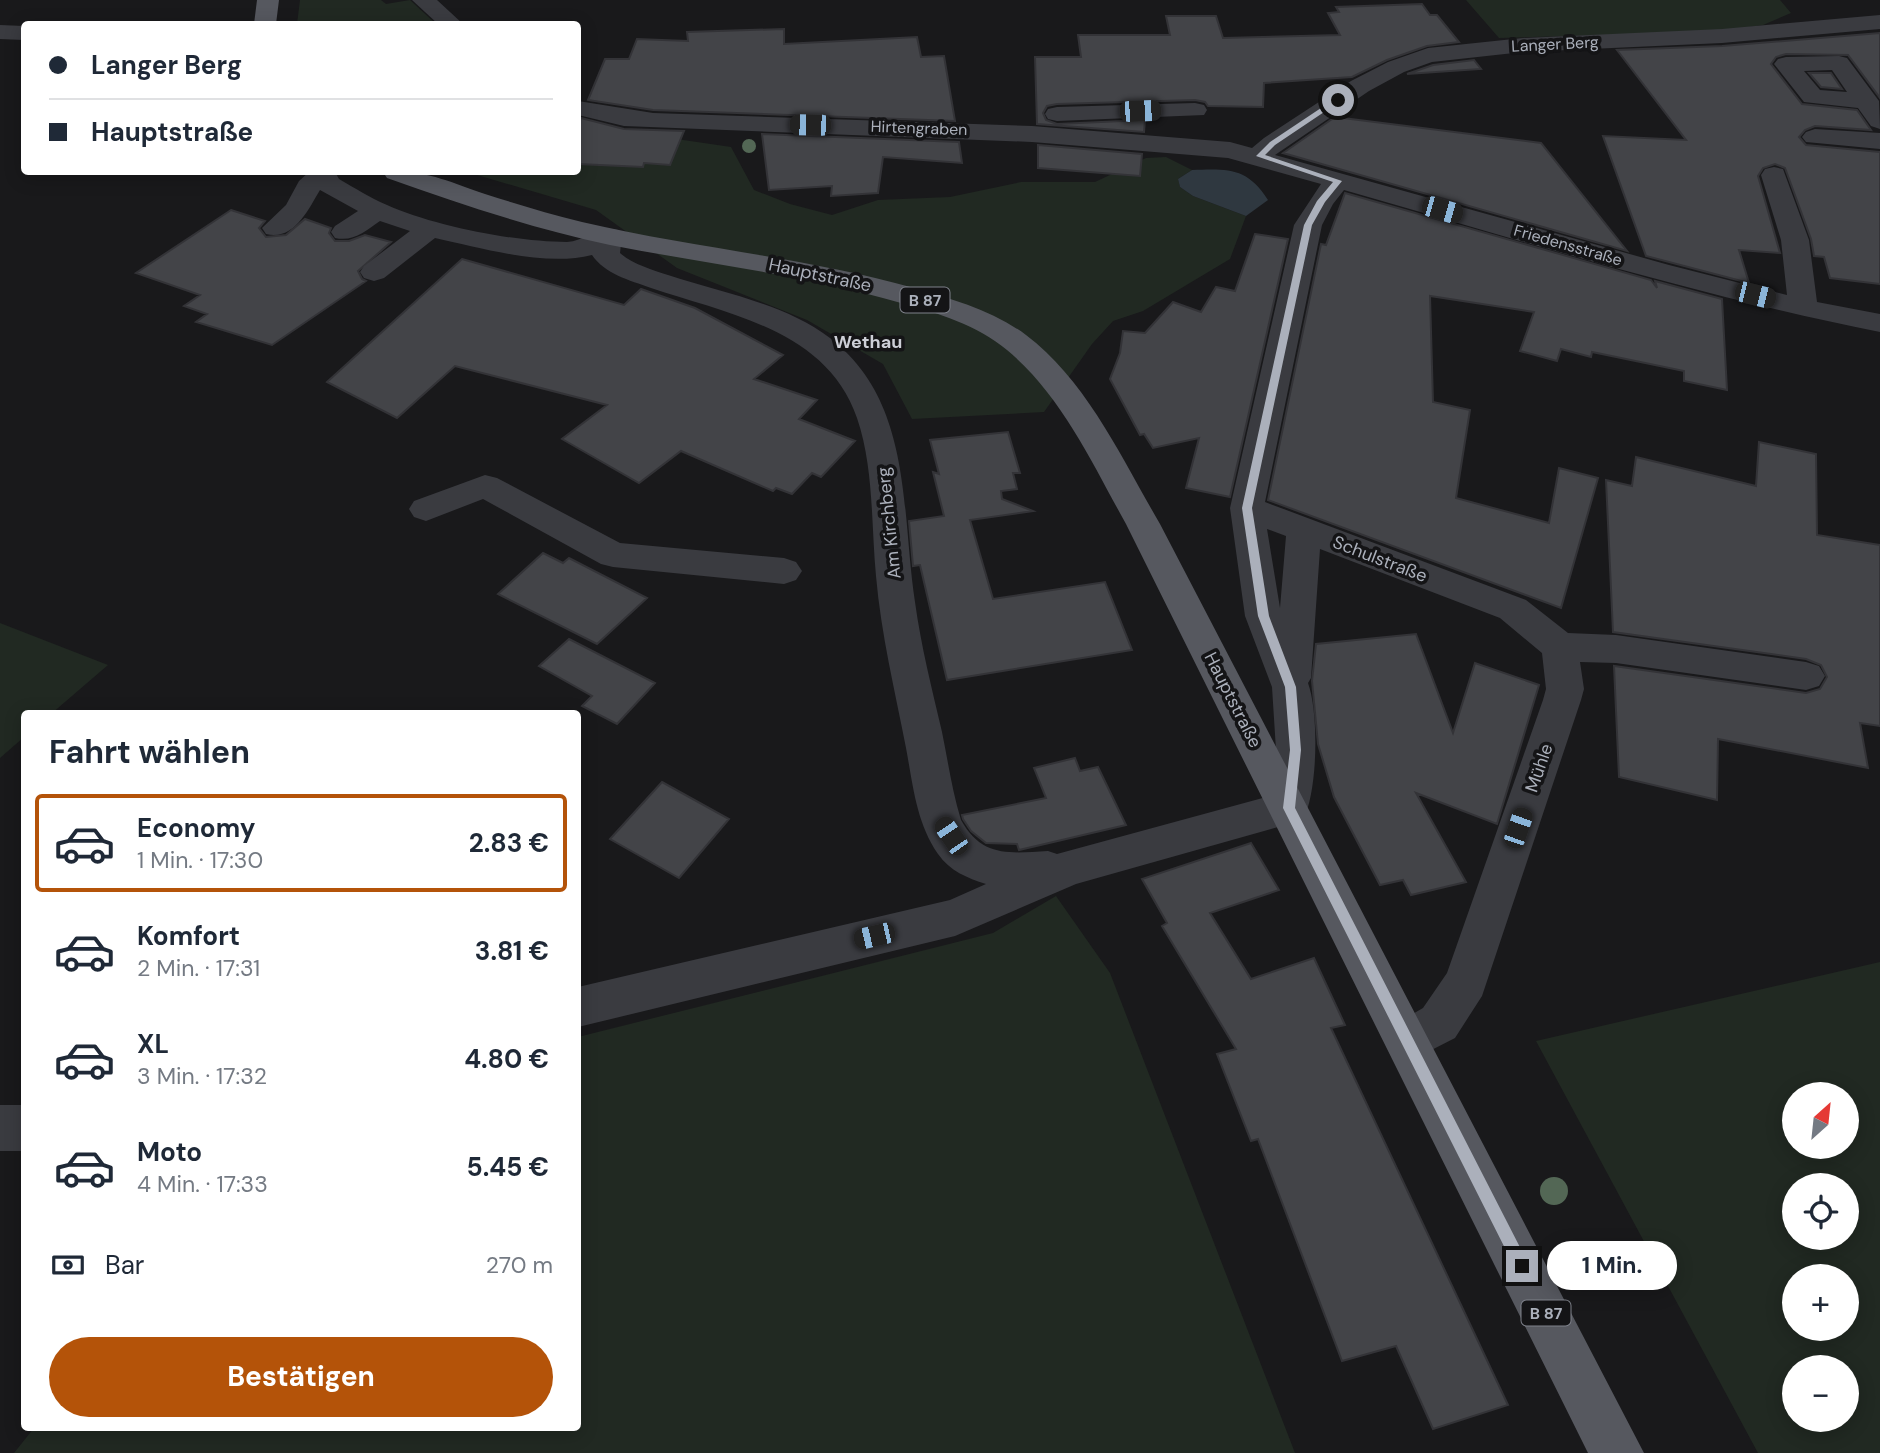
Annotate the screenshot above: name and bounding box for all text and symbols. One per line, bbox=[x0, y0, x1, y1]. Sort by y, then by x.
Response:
street label: Langer Berg bbox=[1511, 31, 1599, 57]
text: Langer Berg bbox=[91, 48, 242, 82]
route start bbox=[1322, 84, 1354, 116]
car bbox=[1119, 100, 1162, 122]
car bbox=[789, 114, 832, 136]
text: Hauptstraße bbox=[91, 115, 253, 149]
street label: Hirtengraben bbox=[870, 116, 968, 140]
car bbox=[1419, 194, 1466, 226]
street label: Friedensstraße bbox=[1511, 220, 1625, 270]
street label: Hauptstraße bbox=[766, 252, 874, 298]
car bbox=[1733, 280, 1778, 310]
road number: B 87 bbox=[900, 288, 950, 312]
district label: Wethau bbox=[834, 330, 902, 354]
street label: Am Kirchberg bbox=[871, 466, 907, 580]
street label: Schulstraße bbox=[1329, 530, 1431, 588]
street label: Hauptstraße bbox=[1199, 648, 1267, 752]
text: Fahrt wählen bbox=[49, 731, 250, 773]
street label: Mühle bbox=[1520, 740, 1558, 796]
car bbox=[1502, 805, 1535, 851]
text: Economy bbox=[137, 811, 255, 845]
icon: car bbox=[53, 812, 116, 875]
car bbox=[931, 813, 972, 859]
text: 2.83 € bbox=[469, 826, 549, 860]
text: 1 Min. · 17:30 bbox=[137, 845, 263, 875]
text: Komfort bbox=[137, 919, 240, 953]
icon: car bbox=[53, 920, 116, 983]
car bbox=[852, 921, 897, 951]
text: 3.81 € bbox=[475, 934, 549, 968]
text: 2 Min. · 17:31 bbox=[137, 953, 260, 983]
text: XL bbox=[137, 1027, 169, 1061]
icon: car bbox=[53, 1028, 116, 1091]
text: 4.80 € bbox=[464, 1042, 549, 1076]
text: 3 Min. · 17:32 bbox=[137, 1061, 267, 1091]
north arrow bbox=[1782, 1082, 1858, 1158]
map controls bbox=[1782, 1082, 1859, 1432]
text: Moto bbox=[137, 1135, 202, 1169]
icon: car bbox=[53, 1136, 116, 1199]
text: 5.45 € bbox=[467, 1150, 549, 1184]
text: 4 Min. · 17:33 bbox=[137, 1169, 268, 1199]
button: locate bbox=[1782, 1173, 1859, 1250]
callout: 1 Min. bbox=[1546, 1242, 1676, 1290]
icon: cash bbox=[49, 1246, 87, 1284]
text: Bar bbox=[105, 1248, 144, 1282]
text: 270 m bbox=[486, 1250, 553, 1280]
route end bbox=[1506, 1250, 1538, 1282]
text: 1 Min. bbox=[1582, 1250, 1642, 1280]
button: + bbox=[1782, 1264, 1859, 1341]
road number: B 87 bbox=[1522, 1301, 1570, 1326]
button: Bestätigen bbox=[49, 1337, 553, 1417]
button: − bbox=[1782, 1355, 1859, 1432]

